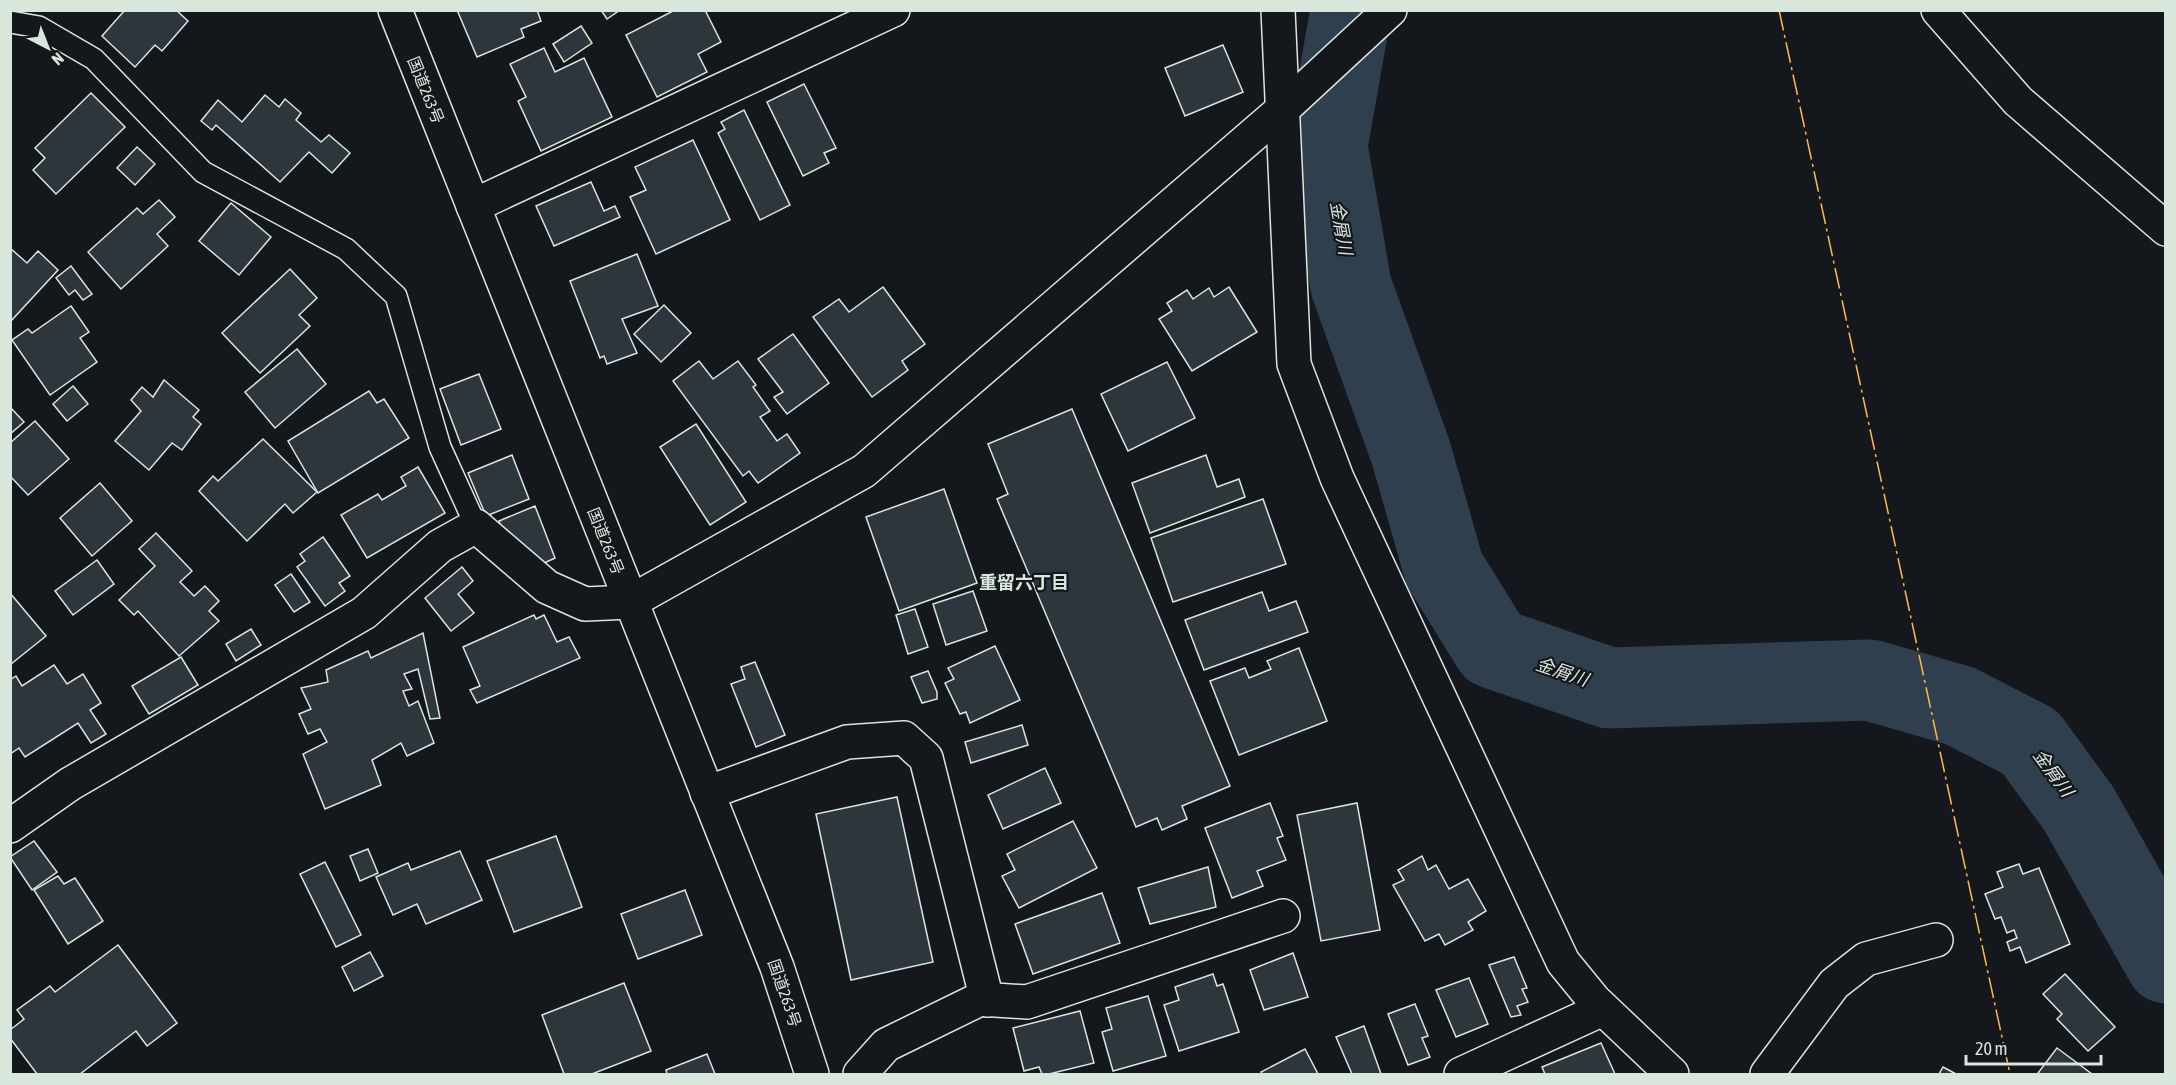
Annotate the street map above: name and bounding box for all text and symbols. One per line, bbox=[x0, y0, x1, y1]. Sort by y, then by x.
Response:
north arrow bbox=[18, 18, 78, 78]
text: N bbox=[49, 49, 68, 69]
street label: 国道263号 bbox=[404, 54, 448, 126]
water label: 金屑川 bbox=[1326, 200, 1357, 258]
street label: 国道263号 bbox=[584, 505, 628, 577]
district label: 重留六丁目 bbox=[979, 572, 1069, 593]
water label: 金屑川 bbox=[1533, 653, 1593, 691]
water label: 金屑川 bbox=[2029, 745, 2079, 802]
street label: 国道263号 bbox=[765, 957, 805, 1029]
scale bar bbox=[1966, 1028, 2101, 1066]
text: 20 m bbox=[1975, 1038, 2007, 1059]

